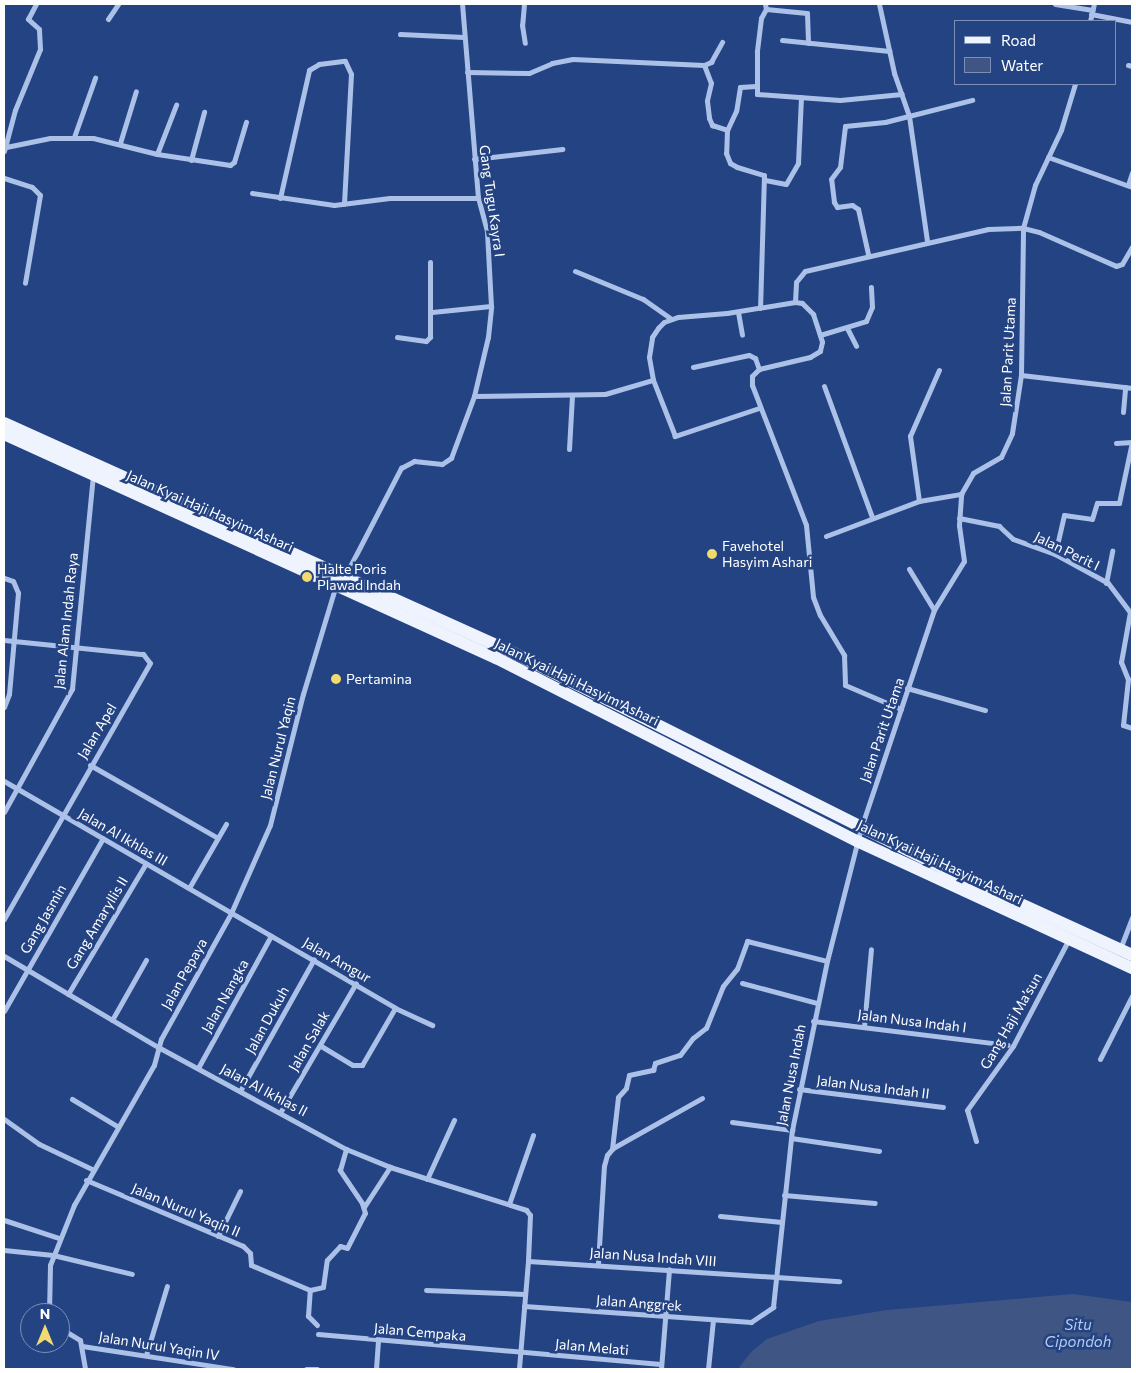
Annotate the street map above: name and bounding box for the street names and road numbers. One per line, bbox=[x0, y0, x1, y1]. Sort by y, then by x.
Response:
street label: Gang Tugu Kayra I bbox=[476, 144, 508, 258]
street label: Jalan Parit Utama bbox=[997, 297, 1019, 407]
street label: Jalan Kyai Haji Hasyim Ashari bbox=[124, 467, 296, 555]
street label: Jalan Perit I bbox=[1032, 528, 1102, 574]
street label: Jalan Alam Indah Raya bbox=[50, 552, 82, 690]
street label: Jalan Kyai Haji Hasyim Ashari bbox=[492, 635, 662, 729]
street label: Jalan Parit Utama bbox=[856, 675, 908, 785]
street label: Jalan Nurul Yaqin bbox=[257, 695, 299, 801]
street label: Jalan Apel bbox=[74, 700, 120, 762]
street label: Jalan Al Ikhlas III bbox=[75, 805, 171, 869]
street label: Jalan Kyai Haji Hasyim Ashari bbox=[855, 816, 1025, 908]
street label: Gang Amaryllis II bbox=[63, 873, 131, 973]
street label: Gang Jasmin bbox=[16, 881, 70, 957]
street label: Jalan Amgur bbox=[300, 934, 374, 986]
street label: Jalan Pepaya bbox=[158, 935, 210, 1013]
street label: Jalan Nangka bbox=[198, 956, 252, 1036]
street label: Gang Haji Ma’sun bbox=[977, 970, 1045, 1072]
street label: Jalan Dukuh bbox=[242, 983, 292, 1057]
street label: Jalan Nusa Indah I bbox=[857, 1006, 967, 1036]
street label: Jalan Salak bbox=[285, 1008, 333, 1074]
street label: Jalan Nusa Indah bbox=[773, 1023, 809, 1127]
street label: Jalan Al Ikhlas II bbox=[218, 1060, 310, 1120]
street label: Jalan Nusa Indah II bbox=[816, 1072, 930, 1102]
street label: Jalan Nurul Yaqin II bbox=[129, 1180, 243, 1240]
street label: Jalan Nusa Indah VIII bbox=[589, 1244, 717, 1270]
street label: Jalan Anggrek bbox=[595, 1292, 683, 1314]
street label: Jalan Cempaka bbox=[373, 1320, 467, 1344]
street label: Jalan Nurul Yaqin IV bbox=[97, 1328, 221, 1364]
street label: Jalan Melati bbox=[554, 1335, 630, 1359]

